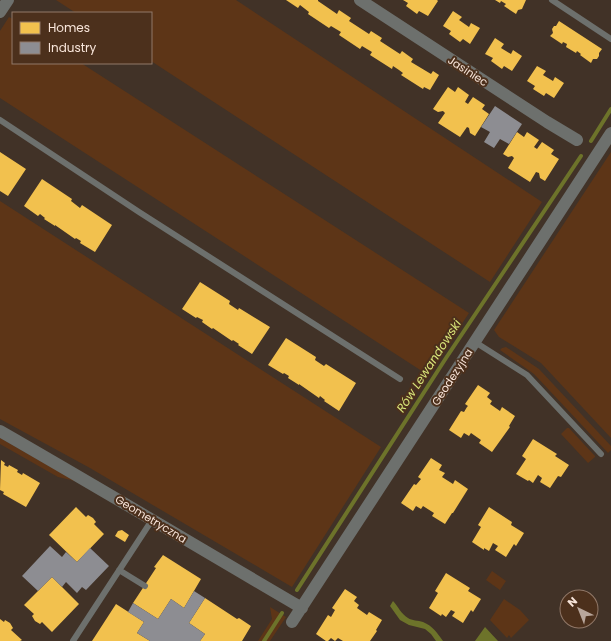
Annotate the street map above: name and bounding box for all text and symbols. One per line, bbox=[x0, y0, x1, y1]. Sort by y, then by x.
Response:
legend bbox=[12, 12, 152, 64]
text: Homes bbox=[48, 19, 90, 36]
text: Industry bbox=[48, 39, 97, 56]
street label: Jasiniec bbox=[445, 52, 491, 90]
water label: Rów Lewandowski bbox=[392, 315, 466, 416]
street label: Geodezyjna bbox=[428, 345, 476, 409]
street label: Geometryczna bbox=[112, 491, 190, 547]
north arrow bbox=[559, 589, 599, 629]
text: N bbox=[564, 593, 581, 610]

